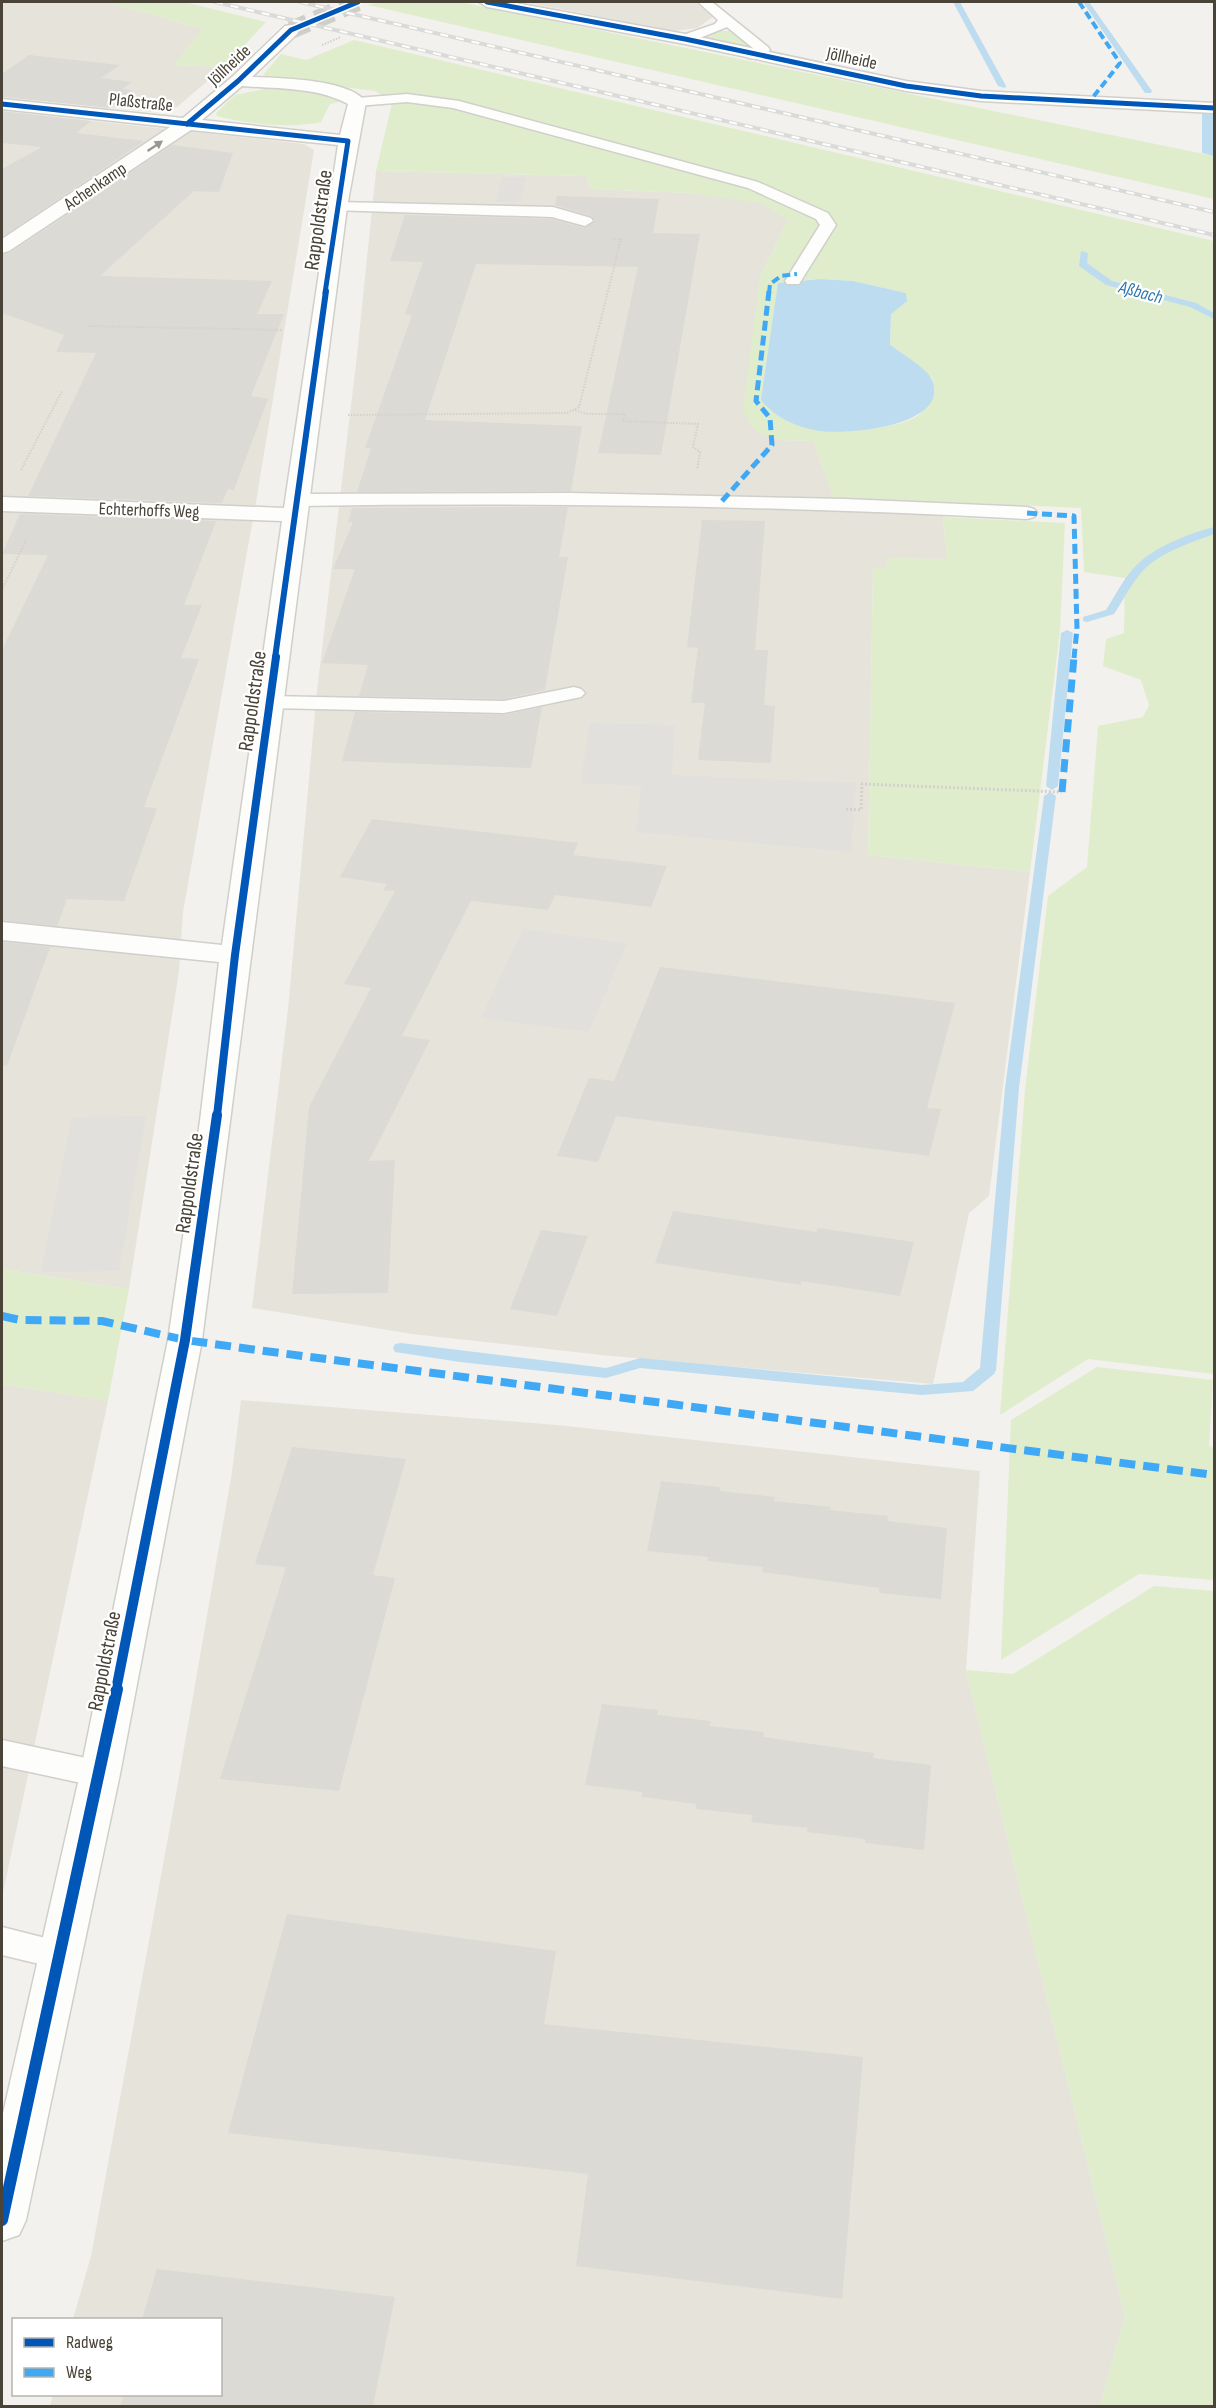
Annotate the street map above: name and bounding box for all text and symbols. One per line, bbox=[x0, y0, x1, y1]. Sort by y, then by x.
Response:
street label: Jöllheide bbox=[203, 40, 255, 91]
street label: Jöllheide bbox=[824, 43, 879, 74]
street label: Plaßstraße bbox=[108, 89, 174, 116]
one-way arrow bbox=[147, 140, 164, 151]
street label: Achenkamp bbox=[59, 158, 130, 215]
street label: Rappoldstraße bbox=[299, 168, 338, 272]
water label: Aßbach bbox=[1116, 276, 1165, 308]
street label: Echterhoffs Weg bbox=[98, 498, 200, 523]
street label: Rappoldstraße bbox=[233, 649, 272, 753]
street label: Rappoldstraße bbox=[170, 1131, 209, 1235]
street label: Rappoldstraße bbox=[83, 1609, 126, 1713]
legend bbox=[12, 2318, 222, 2396]
text: Radweg bbox=[66, 2332, 113, 2353]
text: Weg bbox=[66, 2362, 92, 2383]

